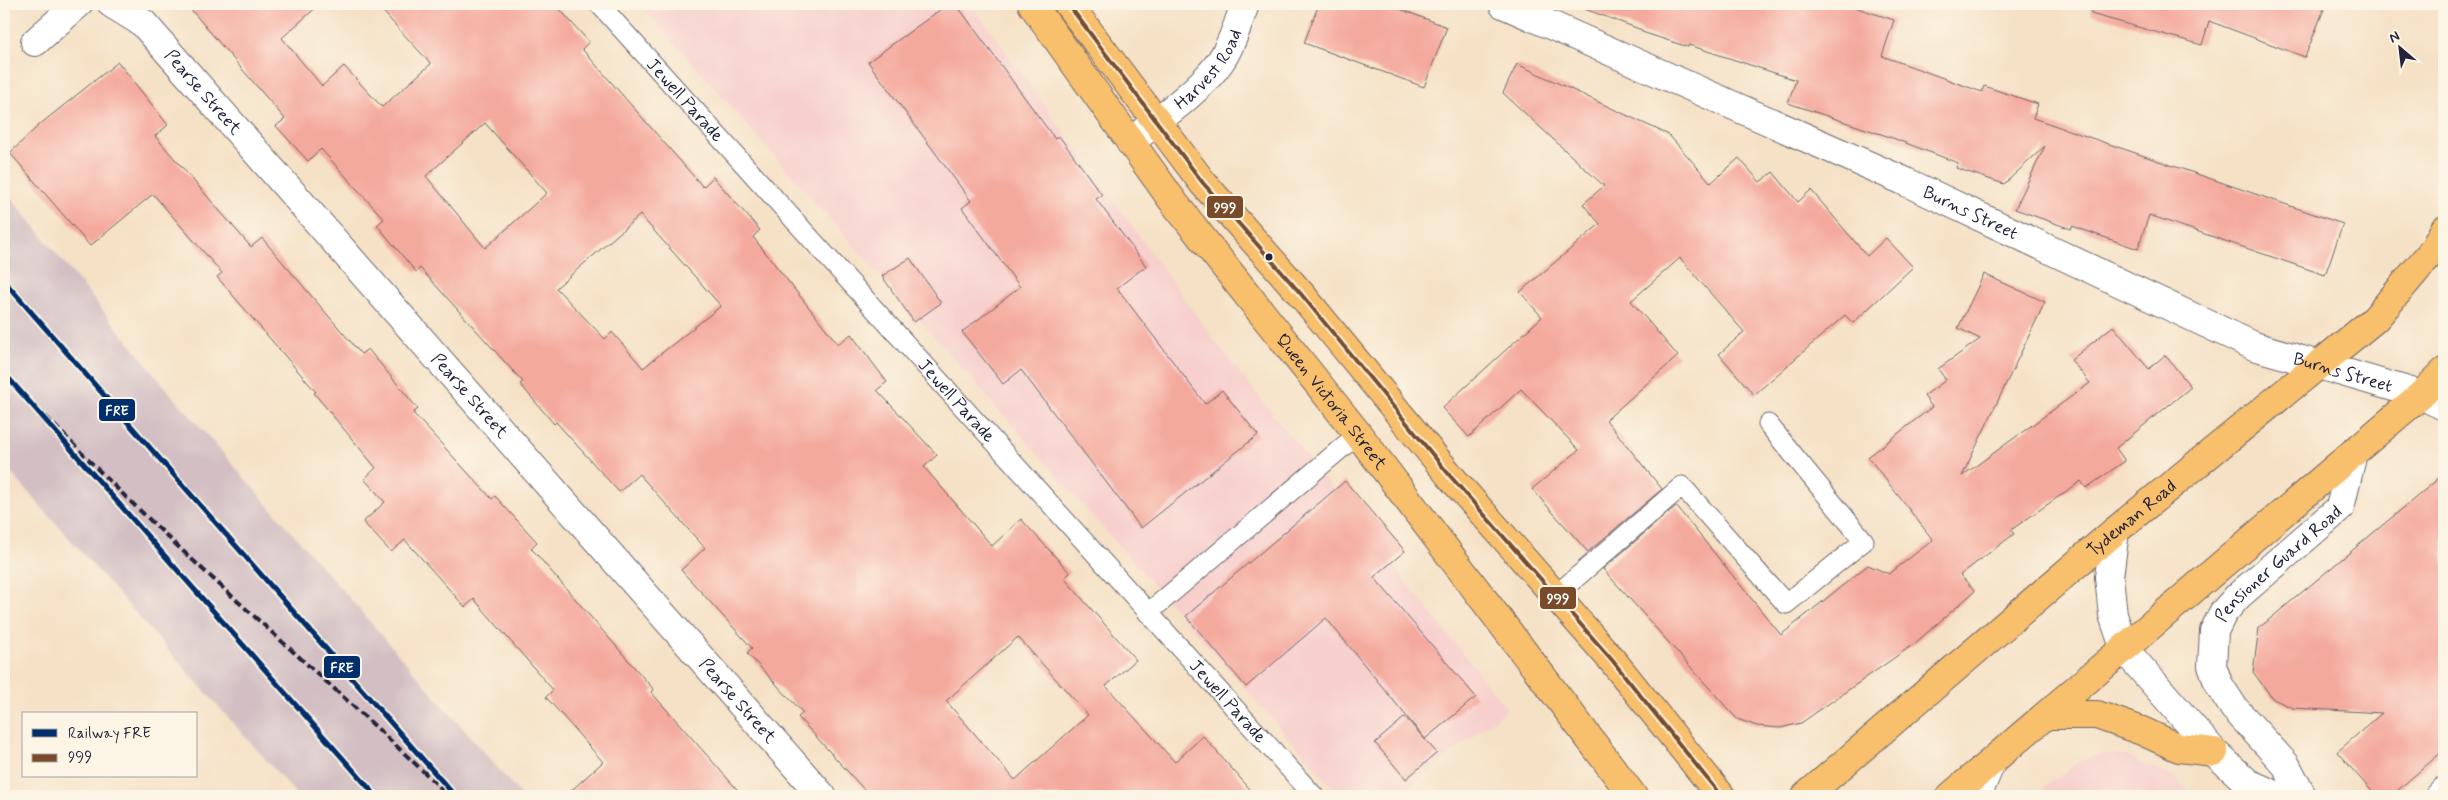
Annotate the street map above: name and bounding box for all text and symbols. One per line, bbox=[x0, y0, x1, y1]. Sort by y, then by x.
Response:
north arrow bbox=[2376, 22, 2426, 72]
street label: Harvest Road bbox=[1170, 26, 1248, 115]
text: N bbox=[2386, 27, 2403, 48]
street label: Pearse Street bbox=[159, 45, 247, 141]
street label: Jewell Parade bbox=[641, 53, 729, 147]
street label: Burns Street bbox=[1919, 181, 2022, 246]
line badge: 999 bbox=[1206, 195, 1244, 219]
text: 999 bbox=[1214, 199, 1236, 217]
unlabelled marker bbox=[1264, 252, 1274, 262]
street label: Queen Victoria Street bbox=[1270, 329, 1392, 476]
street label: Burns Street bbox=[2290, 347, 2395, 399]
street label: Pearse Street bbox=[425, 348, 514, 444]
street label: Jewell Parade bbox=[912, 354, 1000, 448]
line badge: FRE bbox=[98, 398, 136, 422]
text: FRE bbox=[105, 402, 129, 420]
street label: Tydeman Road bbox=[2082, 475, 2182, 563]
street label: Pensioner Guard Road bbox=[2209, 500, 2348, 626]
line badge: 999 bbox=[1539, 586, 1577, 610]
text: 999 bbox=[1547, 590, 1569, 608]
street label: Pearse Street bbox=[693, 653, 782, 749]
line badge: FRE bbox=[323, 655, 361, 679]
street label: Jewell Parade bbox=[1183, 655, 1272, 749]
text: FRE bbox=[330, 659, 354, 677]
legend bbox=[22, 712, 198, 778]
text: Railway FRE bbox=[68, 724, 151, 744]
text: 999 bbox=[68, 748, 92, 768]

